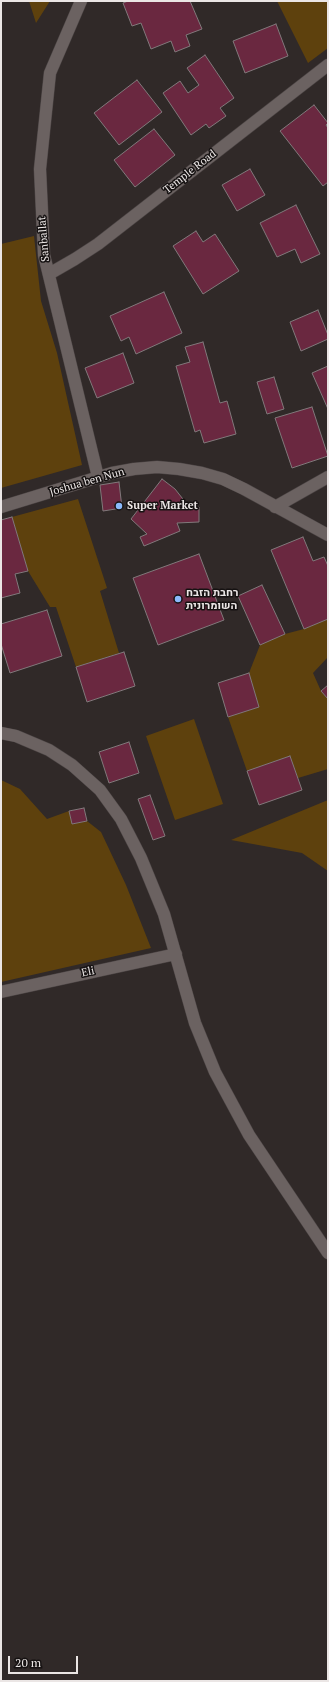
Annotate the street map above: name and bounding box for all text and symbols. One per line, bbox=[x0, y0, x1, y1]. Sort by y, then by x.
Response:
street label: Temple Road bbox=[161, 147, 219, 197]
street label: Sanballat bbox=[35, 216, 53, 262]
street label: Joshua ben Nun bbox=[48, 465, 126, 499]
place label: Super Market bbox=[127, 499, 198, 513]
marker: Super Market bbox=[114, 501, 124, 511]
place label: רחבת הזבח השומרונית bbox=[186, 586, 238, 612]
marker: רחבת הזבח השומרונית bbox=[173, 594, 183, 604]
street label: Eli bbox=[80, 964, 96, 980]
scale bar bbox=[10, 1648, 80, 1674]
text: 20 m bbox=[15, 1655, 41, 1670]

